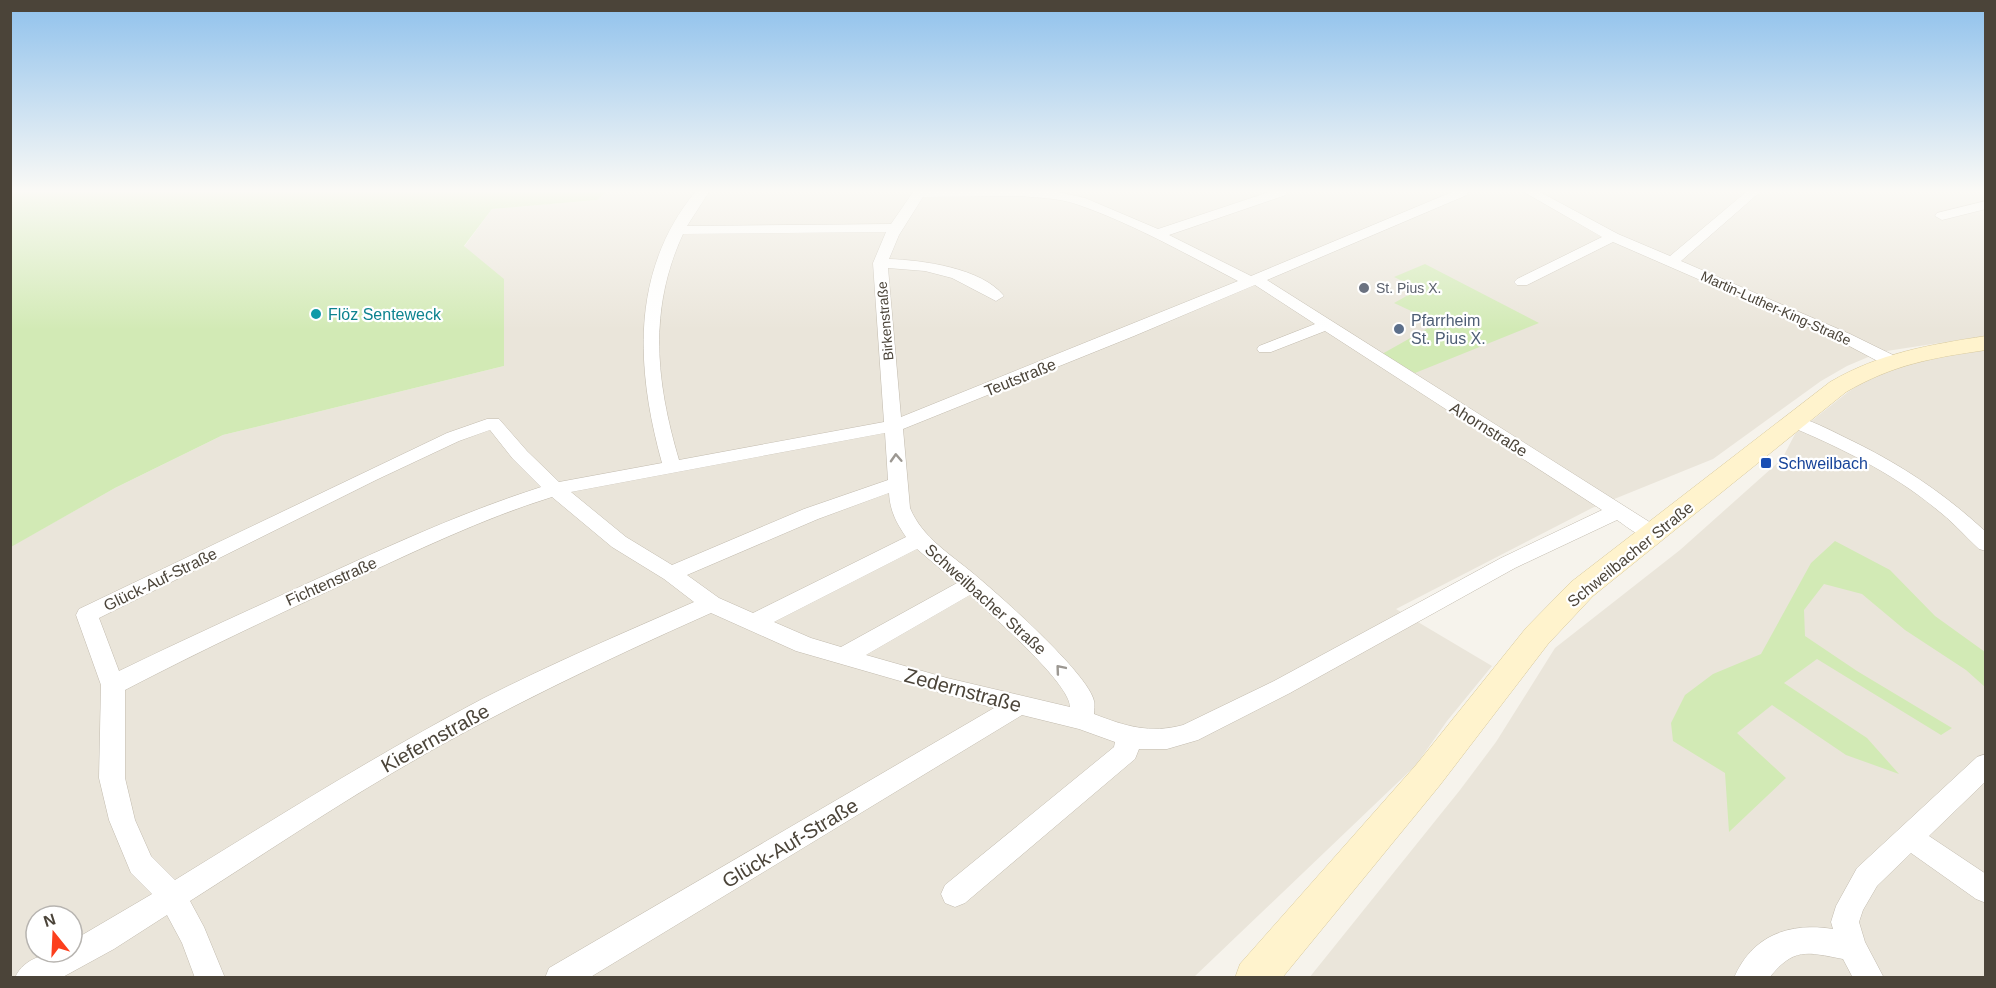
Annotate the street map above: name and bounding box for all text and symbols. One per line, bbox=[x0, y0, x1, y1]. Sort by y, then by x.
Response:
street label: Martin-Luther-King-Straße bbox=[1698, 268, 1854, 348]
place label: St. Pius X. bbox=[1376, 280, 1441, 296]
street label: Birkenstraße bbox=[874, 281, 896, 361]
marker: St. Pius X. bbox=[1357, 281, 1371, 295]
place label: Flöz Senteweck bbox=[328, 306, 442, 323]
marker: Flöz Senteweck bbox=[309, 307, 323, 321]
place label: Pfarrheim St. Pius X. bbox=[1411, 312, 1486, 347]
marker: Pfarrheim St. Pius X. bbox=[1392, 322, 1406, 336]
street label: Teutstraße bbox=[982, 355, 1059, 400]
street label: Ahornstraße bbox=[1447, 399, 1531, 460]
one-way arrow bbox=[889, 453, 902, 462]
place label: Schweilbach bbox=[1778, 455, 1868, 472]
marker: Schweilbach bbox=[1759, 456, 1773, 470]
street label: Schweilbacher Straße bbox=[1564, 498, 1697, 610]
street label: Schweilbacher Straße bbox=[922, 541, 1050, 658]
street label: Glück-Auf-Straße bbox=[101, 545, 220, 614]
street label: Fichtenstraße bbox=[283, 554, 379, 609]
street label: Zedernstraße bbox=[902, 664, 1024, 716]
one-way arrow bbox=[1056, 665, 1067, 676]
street label: Kiefernstraße bbox=[377, 699, 493, 777]
street label: Glück-Auf-Straße bbox=[718, 794, 862, 892]
north arrow bbox=[24, 904, 84, 964]
text: N bbox=[41, 910, 58, 930]

